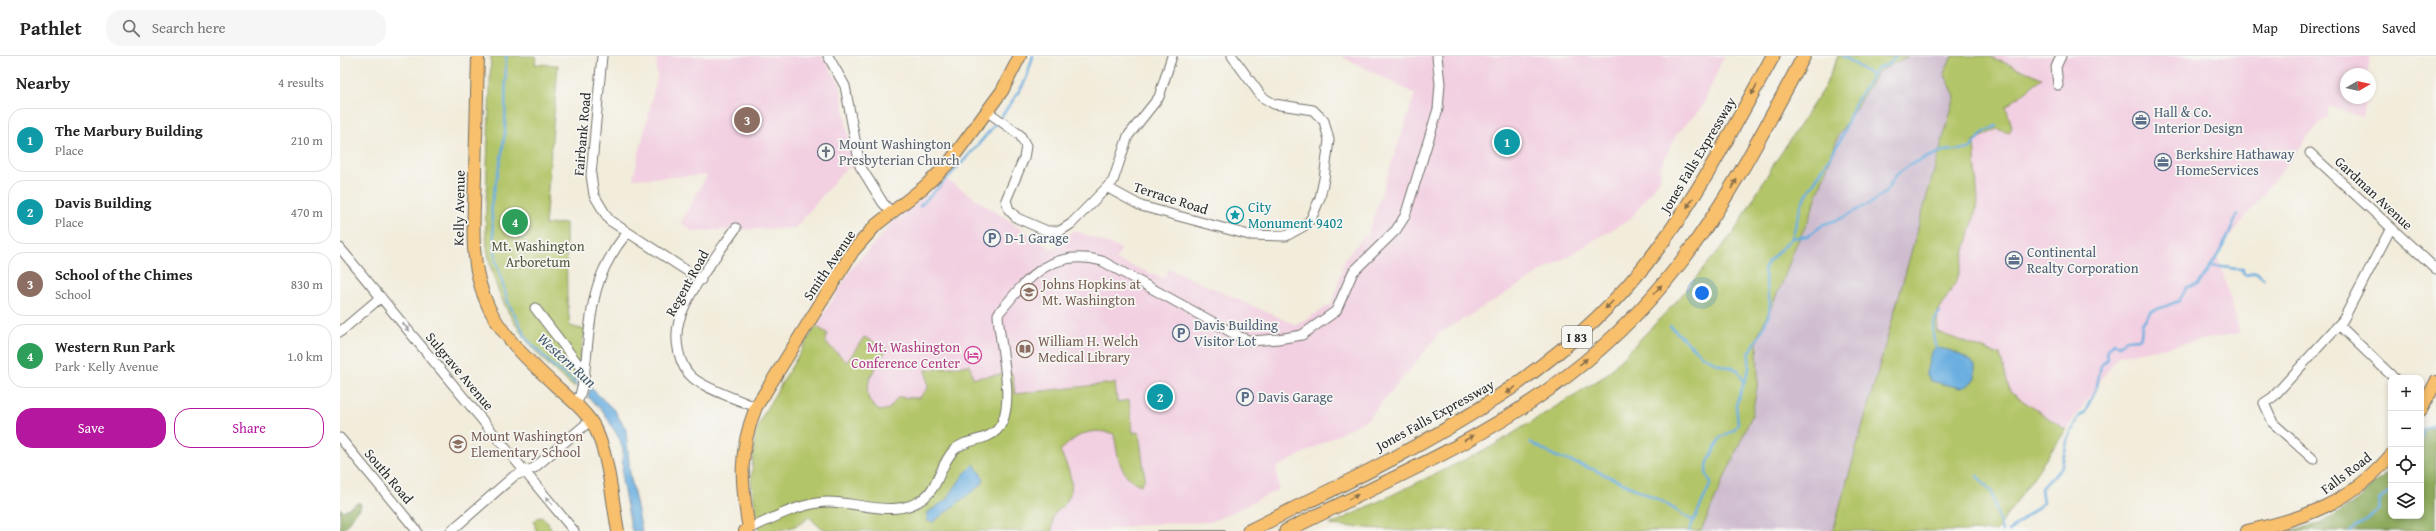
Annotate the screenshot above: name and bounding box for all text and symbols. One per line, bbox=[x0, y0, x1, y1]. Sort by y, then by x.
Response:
search box bbox=[106, 10, 386, 46]
text: Pathlet bbox=[20, 14, 82, 42]
icon: search bbox=[120, 17, 142, 39]
text: Search here bbox=[152, 17, 226, 38]
text: Map bbox=[2252, 18, 2278, 38]
text: Directions bbox=[2300, 18, 2360, 38]
text: Saved bbox=[2382, 18, 2416, 38]
north arrow bbox=[2340, 68, 2376, 104]
text: Nearby bbox=[16, 70, 70, 95]
text: 4 results bbox=[278, 73, 324, 92]
one-way arrow bbox=[1751, 84, 1757, 96]
street label: Fairbank Road bbox=[568, 91, 596, 177]
street label: Jones Falls Expressway bbox=[1654, 93, 1741, 219]
place label: Hall & Co. Interior Design bbox=[2154, 102, 2243, 138]
pin: 3 bbox=[734, 105, 760, 135]
office icon: Hall & Co. Interior Design bbox=[2131, 110, 2151, 130]
text: The Marbury Building bbox=[55, 120, 203, 141]
pin: 1 bbox=[1494, 127, 1520, 157]
text: 1 bbox=[27, 131, 33, 150]
text: 210 m bbox=[291, 131, 323, 150]
place label: Mount Washington Presbyterian Church bbox=[839, 134, 960, 170]
text: Place bbox=[55, 141, 84, 160]
church icon: Mount Washington Presbyterian Church bbox=[816, 142, 836, 162]
place label: Berkshire Hathaway HomeServices bbox=[2176, 144, 2294, 180]
office icon: Berkshire Hathaway HomeServices bbox=[2153, 152, 2173, 172]
street label: Gardman Avenue bbox=[2331, 152, 2418, 235]
street label: Kelly Avenue bbox=[448, 170, 470, 246]
street label: Terrace Road bbox=[1131, 177, 1211, 220]
one-way arrow bbox=[1731, 178, 1738, 190]
text: Davis Building bbox=[55, 192, 152, 213]
place label: City Monument 9402 bbox=[1248, 197, 1343, 233]
one-way arrow bbox=[1686, 197, 1693, 209]
text: 2 bbox=[27, 203, 33, 222]
text: 470 m bbox=[291, 203, 323, 222]
place icon: City Monument 9402 bbox=[1225, 205, 1245, 225]
pin: 4 bbox=[502, 207, 528, 237]
text: Place bbox=[55, 213, 84, 232]
street label: Smith Avenue bbox=[798, 225, 860, 304]
parking icon: D-1 Garage bbox=[982, 228, 1002, 248]
place label: D-1 Garage bbox=[1005, 228, 1069, 248]
park label: Mt. Washington Arboretum bbox=[492, 236, 585, 272]
place label: Continental Realty Corporation bbox=[2027, 242, 2139, 278]
street label: Regent Road bbox=[660, 246, 714, 320]
office icon: Continental Realty Corporation bbox=[2004, 250, 2024, 270]
text: School of the Chimes bbox=[55, 264, 193, 285]
place label: Johns Hopkins at Mt. Washington bbox=[1040, 274, 1141, 310]
text: 3 bbox=[27, 275, 33, 294]
text: 830 m bbox=[291, 275, 323, 294]
school or university icon: Johns Hopkins at Mt. Washington bbox=[1019, 282, 1039, 302]
your location bbox=[1692, 283, 1712, 303]
one-way arrow bbox=[1654, 284, 1663, 294]
text: School bbox=[55, 285, 91, 304]
one-way arrow bbox=[1604, 300, 1614, 310]
place label: Davis Building Visitor Lot bbox=[1194, 315, 1278, 351]
one-way arrow bbox=[401, 322, 410, 333]
parking icon: Davis Building Visitor Lot bbox=[1171, 323, 1191, 343]
road number: I 83 bbox=[1562, 326, 1592, 348]
street label: Sulgrave Avenue bbox=[421, 328, 499, 415]
water label: Western Run bbox=[533, 328, 601, 392]
place label: William H. Welch Medical Library bbox=[1038, 331, 1138, 367]
text: Western Run Park bbox=[55, 336, 175, 357]
place label: Mt. Washington Conference Center bbox=[851, 337, 960, 373]
library icon: William H. Welch Medical Library bbox=[1015, 339, 1035, 359]
hotel icon: Mt. Washington Conference Center bbox=[963, 345, 983, 365]
text: 4 bbox=[27, 347, 33, 366]
text: 1.0 km bbox=[287, 347, 323, 366]
text: Park · Kelly Avenue bbox=[55, 357, 158, 376]
one-way arrow bbox=[1578, 358, 1588, 367]
street label: Jones Falls Expressway bbox=[1371, 374, 1498, 457]
map controls bbox=[2388, 375, 2424, 519]
button: + bbox=[2388, 375, 2424, 411]
pin: 2 bbox=[1147, 382, 1173, 412]
one-way arrow bbox=[1506, 386, 1516, 394]
parking icon: Davis Garage bbox=[1235, 387, 1255, 407]
place label: Davis Garage bbox=[1258, 387, 1334, 407]
button: Save bbox=[16, 408, 166, 448]
button: Share bbox=[174, 408, 324, 448]
button: − bbox=[2388, 411, 2424, 447]
place label: Mount Washington Elementary School bbox=[471, 426, 583, 462]
school or university icon: Mount Washington Elementary School bbox=[448, 434, 468, 454]
one-way arrow bbox=[1463, 435, 1475, 441]
street label: South Road bbox=[360, 444, 418, 508]
street label: Falls Road bbox=[2317, 447, 2376, 499]
button: locate bbox=[2388, 447, 2424, 483]
button: layers bbox=[2388, 483, 2424, 519]
one-way arrow bbox=[1347, 494, 1359, 500]
one-way arrow bbox=[545, 496, 554, 507]

